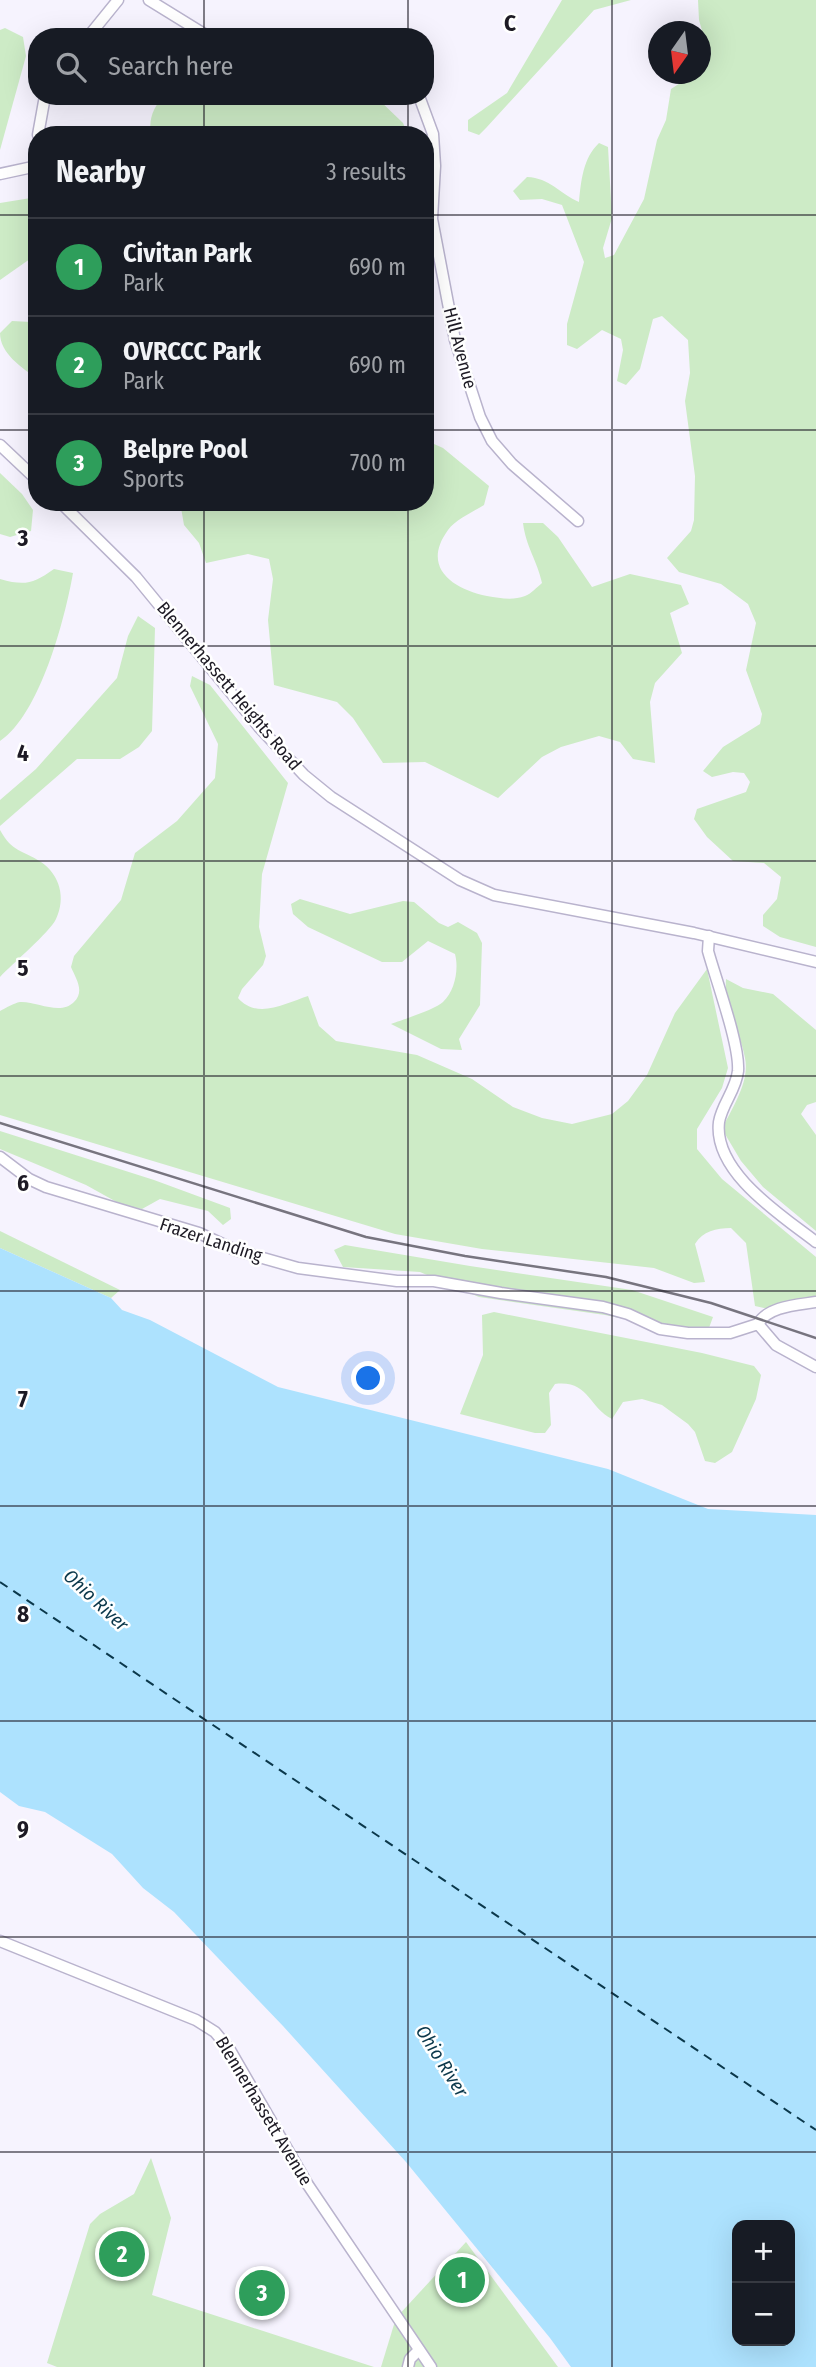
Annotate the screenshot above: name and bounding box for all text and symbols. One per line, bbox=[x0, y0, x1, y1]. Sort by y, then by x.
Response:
text: C bbox=[504, 9, 516, 37]
north arrow bbox=[648, 21, 711, 84]
search box bbox=[28, 28, 434, 105]
icon: search bbox=[52, 48, 90, 86]
text: Search here bbox=[108, 51, 233, 82]
text: Nearby bbox=[56, 154, 145, 190]
text: 3 results bbox=[326, 158, 406, 186]
text: Civitan Park bbox=[123, 238, 252, 269]
text: 1 bbox=[74, 253, 84, 281]
text: 690 m bbox=[349, 253, 406, 281]
text: Park bbox=[123, 269, 164, 297]
street label: Hill Avenue bbox=[439, 305, 481, 391]
text: OVRCCC Park bbox=[123, 336, 261, 367]
text: 2 bbox=[74, 351, 84, 379]
text: 690 m bbox=[349, 351, 406, 379]
text: Park bbox=[123, 367, 164, 395]
text: Belpre Pool bbox=[123, 434, 248, 465]
text: 3 bbox=[74, 449, 84, 477]
text: 700 m bbox=[350, 449, 406, 477]
text: Sports bbox=[123, 465, 184, 493]
text: 3 bbox=[17, 524, 29, 552]
street label: Blennerhassett Heights Road bbox=[152, 597, 306, 775]
text: 4 bbox=[17, 739, 29, 767]
text: 5 bbox=[17, 954, 29, 982]
text: 6 bbox=[17, 1169, 29, 1197]
street label: Frazer Landing bbox=[157, 1213, 266, 1267]
your location bbox=[351, 1361, 385, 1395]
text: 7 bbox=[18, 1385, 28, 1413]
water label: Ohio River bbox=[59, 1564, 134, 1637]
text: 8 bbox=[17, 1600, 29, 1628]
text: 9 bbox=[17, 1815, 29, 1843]
water label: Ohio River bbox=[411, 2021, 474, 2102]
street label: Blennerhassett Avenue bbox=[211, 2033, 317, 2190]
map controls bbox=[732, 2220, 795, 2346]
button: + bbox=[732, 2220, 795, 2283]
pin: 2 bbox=[99, 2228, 145, 2280]
pin: 1 bbox=[439, 2254, 485, 2306]
pin: 3 bbox=[239, 2267, 285, 2319]
button: − bbox=[732, 2283, 795, 2346]

